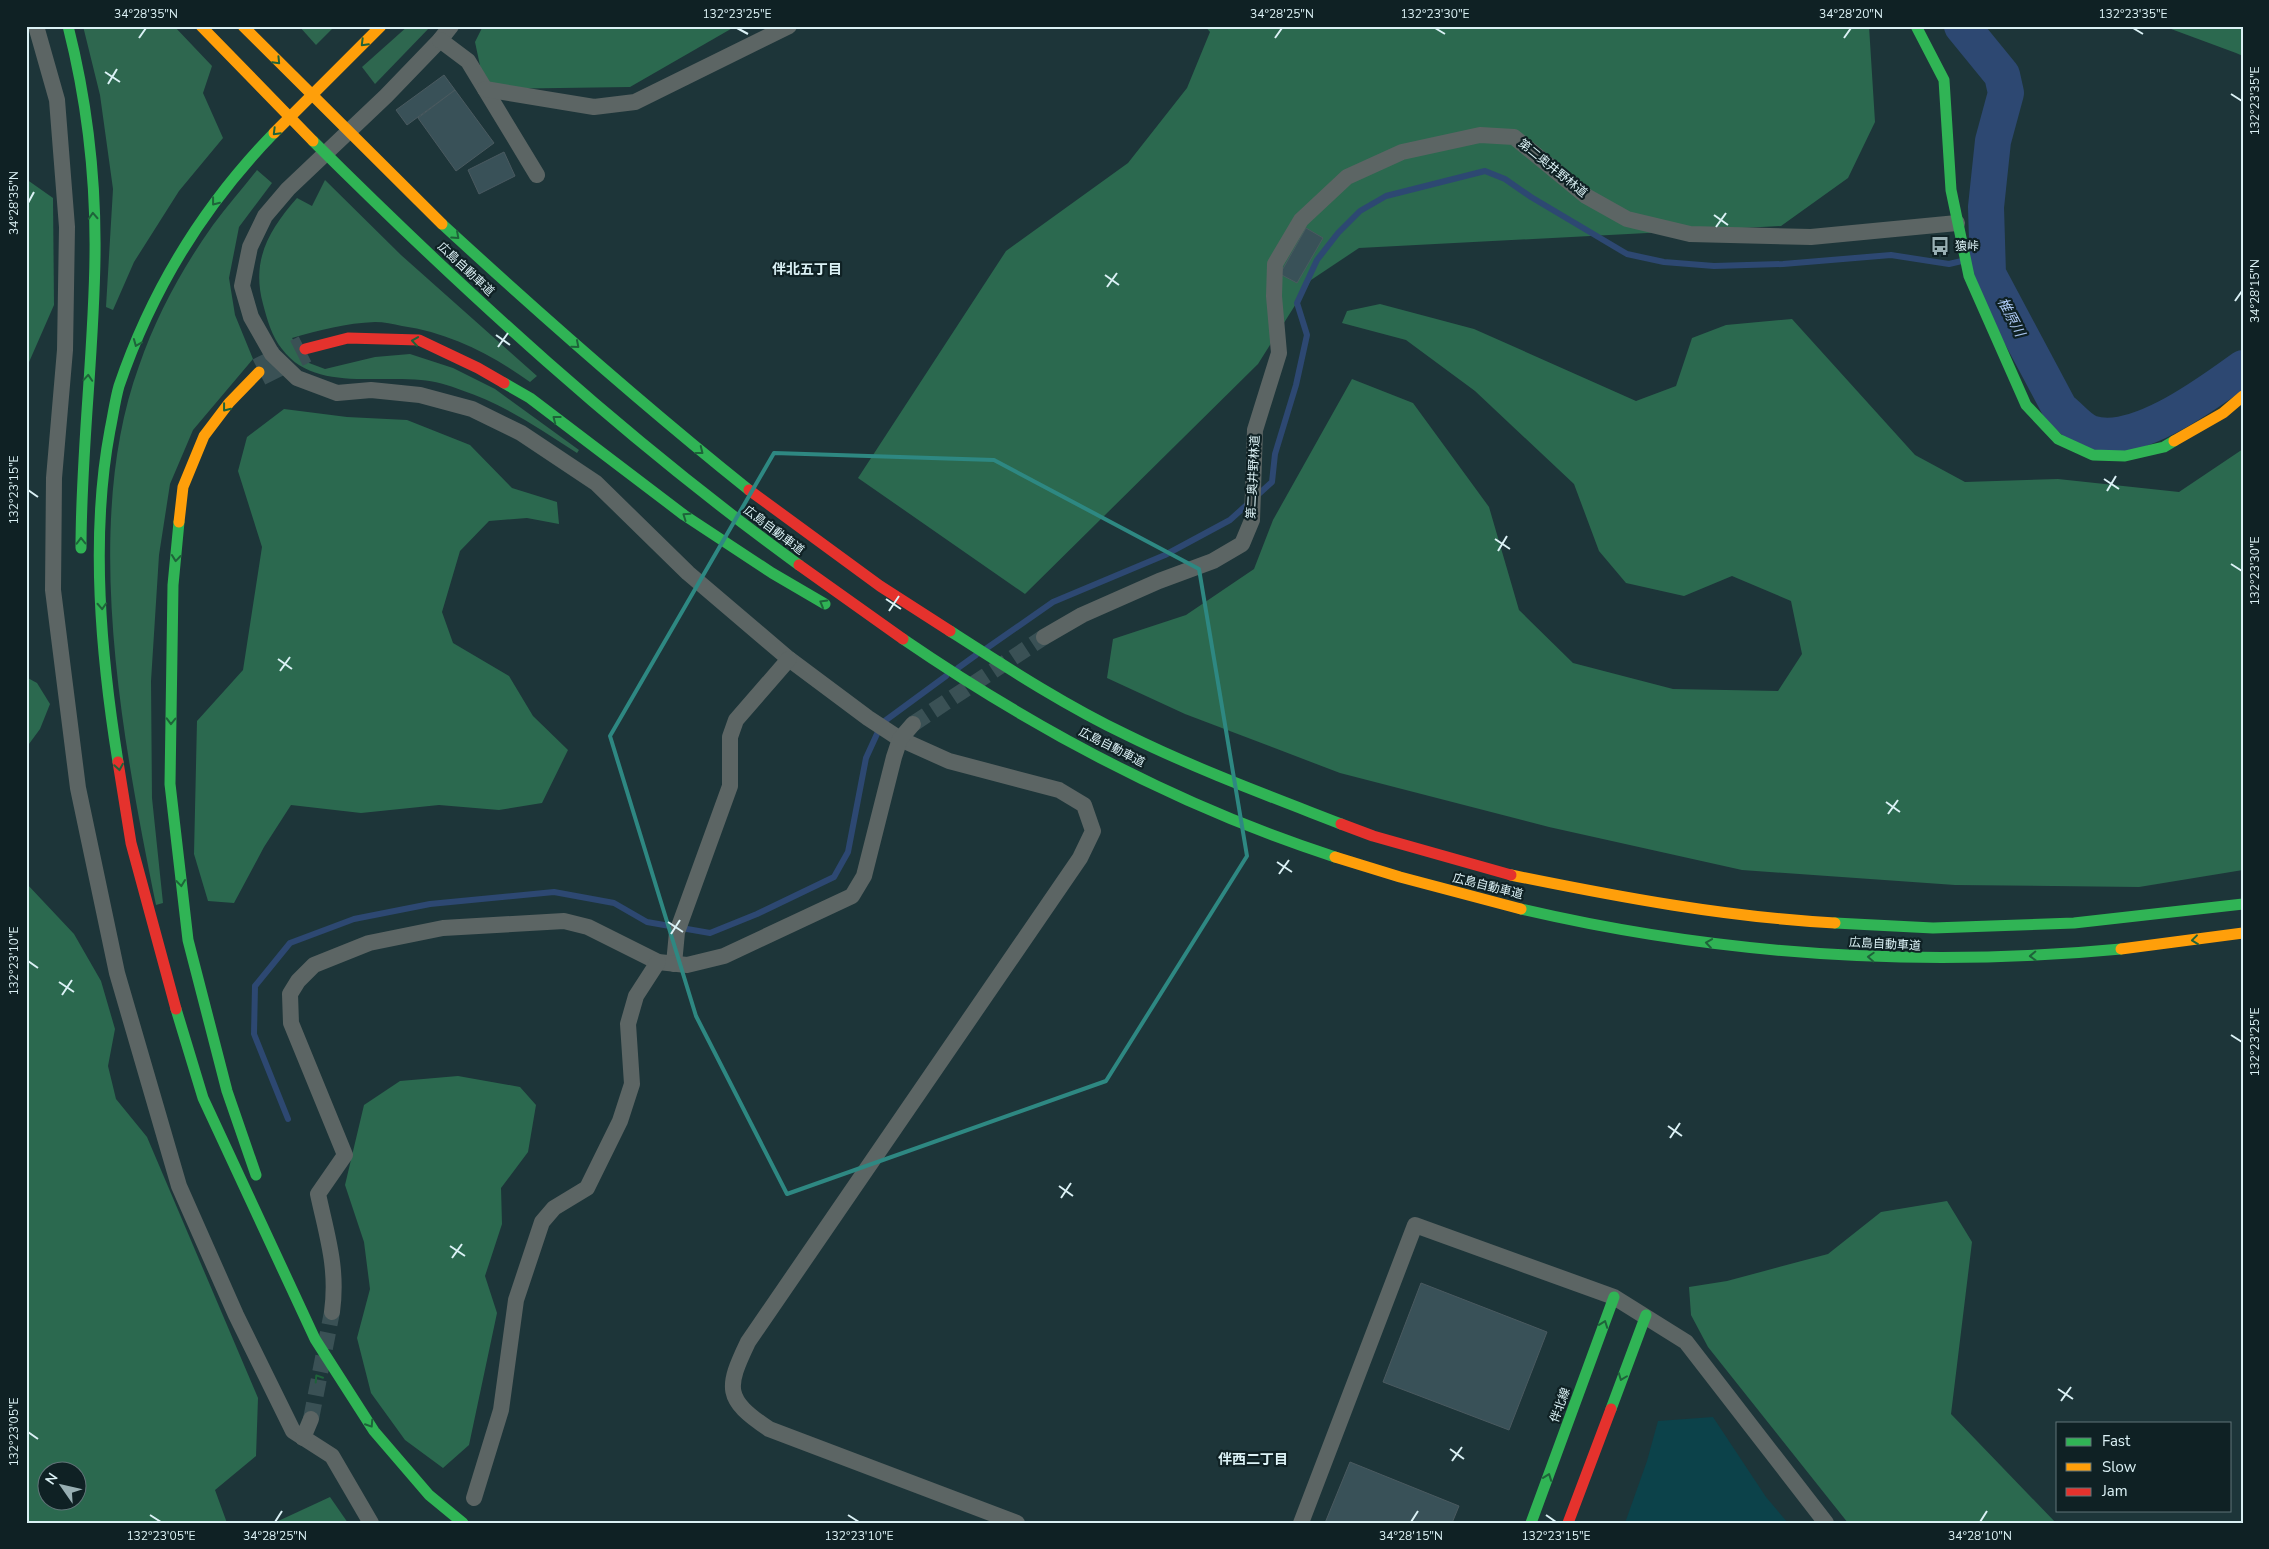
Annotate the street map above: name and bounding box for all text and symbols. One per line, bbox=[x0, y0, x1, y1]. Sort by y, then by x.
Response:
text: 34°28'35"N bbox=[114, 6, 178, 22]
text: 132°23'25"E bbox=[702, 6, 772, 22]
text: 34°28'25"N bbox=[1250, 6, 1314, 22]
text: 132°23'30"E bbox=[1400, 6, 1470, 22]
text: 34°28'20"N bbox=[1819, 6, 1883, 22]
text: 132°23'35"E bbox=[2098, 6, 2168, 22]
one-way arrow bbox=[361, 37, 370, 46]
one-way arrow bbox=[271, 55, 280, 64]
text: 132°23'35"E bbox=[2247, 66, 2263, 136]
one-way arrow bbox=[273, 126, 282, 135]
street label: 第二奥井野林道 bbox=[1515, 135, 1591, 201]
text: 34°28'35"N bbox=[6, 171, 22, 235]
one-way arrow bbox=[213, 196, 221, 205]
one-way arrow bbox=[88, 212, 99, 220]
one-way arrow bbox=[450, 230, 459, 239]
bus stop icon: 猿峠 bbox=[1929, 235, 1951, 257]
place label: 猿峠 bbox=[1955, 238, 1979, 254]
street label: 広島自動車道 bbox=[434, 239, 498, 299]
text: 34°28'15"N bbox=[2247, 259, 2263, 323]
district label: 伴北五丁目 bbox=[772, 260, 842, 279]
water label: 椎原川 bbox=[1993, 294, 2030, 342]
one-way arrow bbox=[411, 336, 419, 347]
one-way arrow bbox=[133, 339, 143, 347]
one-way arrow bbox=[570, 340, 579, 348]
one-way arrow bbox=[82, 374, 93, 382]
one-way arrow bbox=[223, 402, 231, 411]
one-way arrow bbox=[553, 416, 562, 424]
street label: 第二奥井野林道 bbox=[1243, 435, 1263, 519]
one-way arrow bbox=[694, 445, 703, 453]
text: 132°23'15"E bbox=[6, 455, 22, 525]
street label: 広島自動車道 bbox=[740, 502, 808, 558]
one-way arrow bbox=[682, 513, 692, 522]
one-way arrow bbox=[76, 536, 86, 544]
text: 132°23'30"E bbox=[2247, 536, 2263, 606]
one-way arrow bbox=[171, 555, 182, 563]
one-way arrow bbox=[820, 600, 829, 610]
one-way arrow bbox=[97, 602, 107, 610]
one-way arrow bbox=[166, 717, 176, 725]
street label: 広島自動車道 bbox=[1076, 724, 1148, 770]
one-way arrow bbox=[114, 763, 124, 771]
street label: 広島自動車道 bbox=[1451, 870, 1525, 902]
one-way arrow bbox=[175, 879, 186, 887]
text: 132°23'10"E bbox=[6, 926, 22, 996]
street label: 広島自動車道 bbox=[1849, 934, 1921, 954]
one-way arrow bbox=[2190, 934, 2198, 945]
one-way arrow bbox=[1704, 938, 1712, 949]
one-way arrow bbox=[1866, 951, 1874, 962]
one-way arrow bbox=[2029, 951, 2037, 962]
text: 132°23'25"E bbox=[2247, 1007, 2263, 1077]
one-way arrow bbox=[1598, 1321, 1608, 1329]
one-way arrow bbox=[1618, 1372, 1628, 1381]
one-way arrow bbox=[315, 1374, 324, 1384]
street label: 伴北線 bbox=[1546, 1385, 1574, 1425]
text: 132°23'05"E bbox=[6, 1397, 22, 1467]
one-way arrow bbox=[363, 1418, 373, 1427]
legend bbox=[2056, 1422, 2232, 1512]
text: Fast bbox=[2102, 1431, 2131, 1451]
district label: 伴西二丁目 bbox=[1218, 1450, 1288, 1469]
text: Slow bbox=[2102, 1457, 2137, 1477]
north arrow bbox=[38, 1462, 88, 1512]
text: N bbox=[41, 1469, 62, 1489]
one-way arrow bbox=[1542, 1473, 1552, 1482]
text: Jam bbox=[2101, 1481, 2128, 1501]
text: 132°23'05"E bbox=[126, 1528, 196, 1544]
text: 34°28'25"N bbox=[243, 1528, 307, 1544]
text: 132°23'10"E bbox=[824, 1528, 894, 1544]
text: 34°28'15"N bbox=[1379, 1528, 1443, 1544]
text: 132°23'15"E bbox=[1521, 1528, 1591, 1544]
text: 34°28'10"N bbox=[1948, 1528, 2012, 1544]

